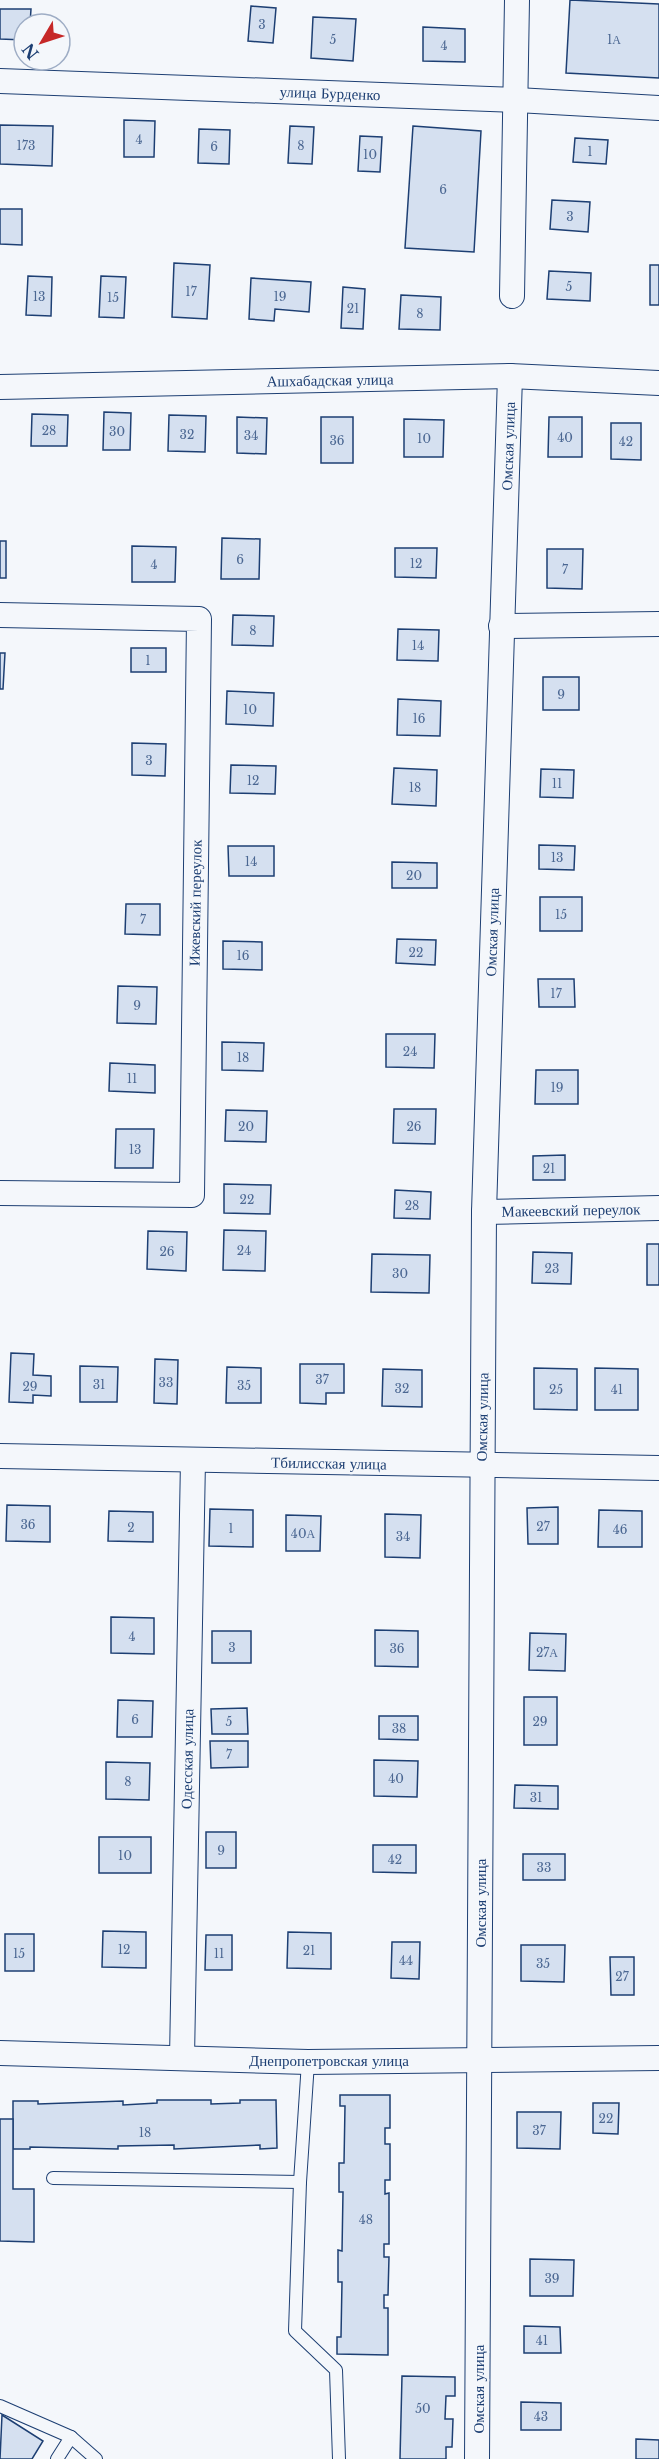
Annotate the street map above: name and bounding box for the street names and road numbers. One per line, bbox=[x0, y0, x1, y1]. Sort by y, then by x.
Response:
street label: улица Бурденко bbox=[279, 82, 381, 104]
street label: Ашхабадская улица bbox=[266, 369, 394, 391]
street label: Омская улица bbox=[497, 401, 519, 491]
street label: Ижевский переулок bbox=[184, 839, 206, 966]
street label: Омская улица bbox=[481, 887, 503, 977]
street label: Макеевский переулок bbox=[501, 1199, 641, 1221]
street label: Омская улица bbox=[472, 1372, 492, 1462]
street label: Тбилисская улица bbox=[271, 1452, 387, 1474]
street label: Одесская улица bbox=[177, 1708, 197, 1809]
street label: Омская улица bbox=[471, 1858, 490, 1947]
street label: Днепропетровская улица bbox=[249, 2051, 409, 2070]
street label: Омская улица bbox=[469, 2344, 488, 2433]

